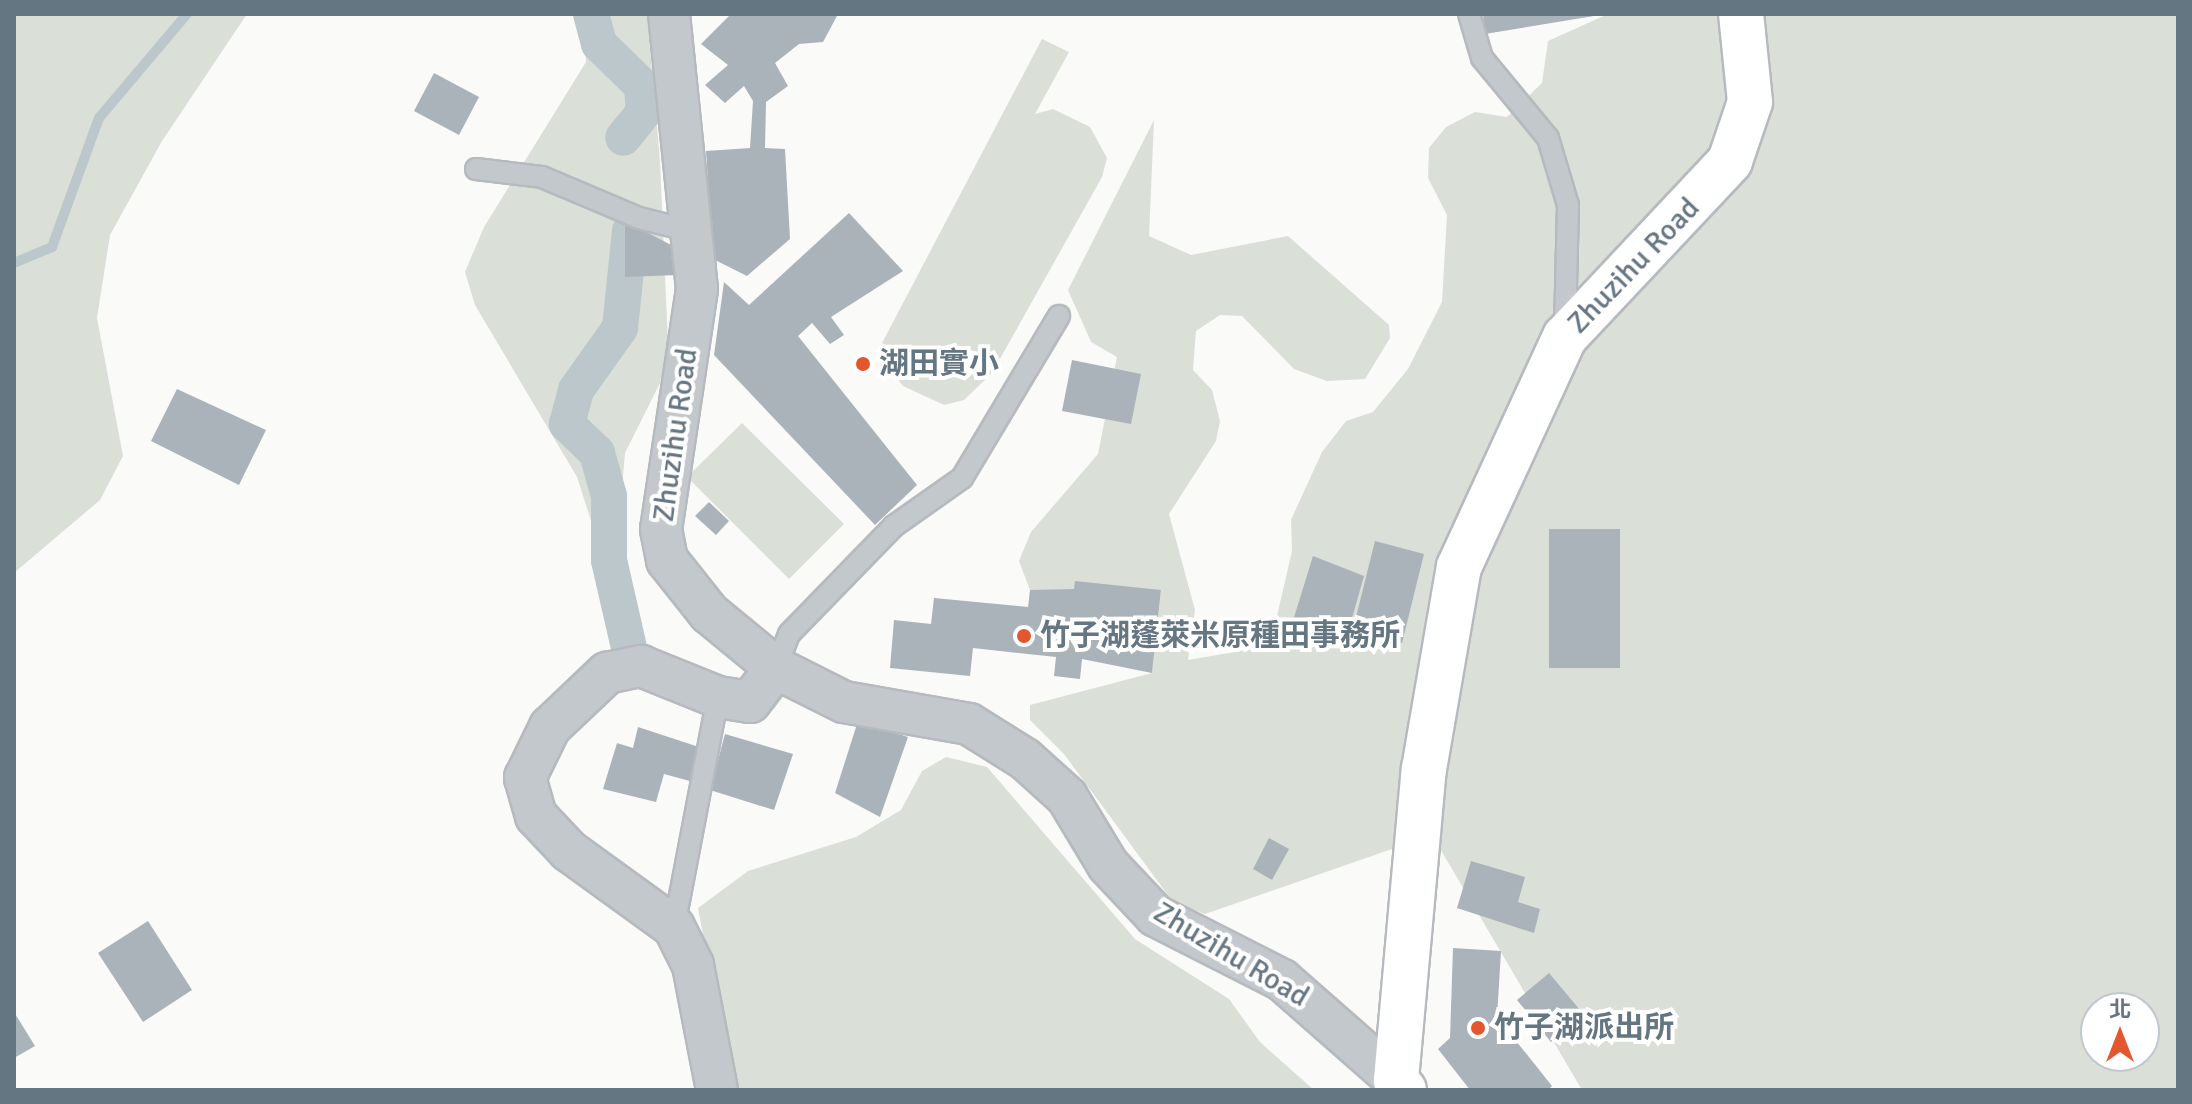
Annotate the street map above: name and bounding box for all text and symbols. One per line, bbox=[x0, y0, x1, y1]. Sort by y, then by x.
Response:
street label: Zhuzihu Road bbox=[1560, 191, 1708, 341]
street label: Zhuzihu Road bbox=[646, 346, 706, 524]
place label: 湖田實小 bbox=[879, 346, 999, 382]
marker: 湖田實小 bbox=[854, 355, 872, 373]
place label: 竹子湖蓬萊米原種田事務所 bbox=[1040, 618, 1400, 654]
marker: 竹子湖蓬萊米原種田事務所 bbox=[1015, 627, 1033, 645]
street label: Zhuzihu Road bbox=[1147, 895, 1315, 1015]
north arrow bbox=[2080, 992, 2160, 1072]
text: 北 bbox=[2109, 996, 2131, 1023]
place label: 竹子湖派出所 bbox=[1494, 1010, 1674, 1046]
marker: 竹子湖派出所 bbox=[1469, 1019, 1487, 1037]

